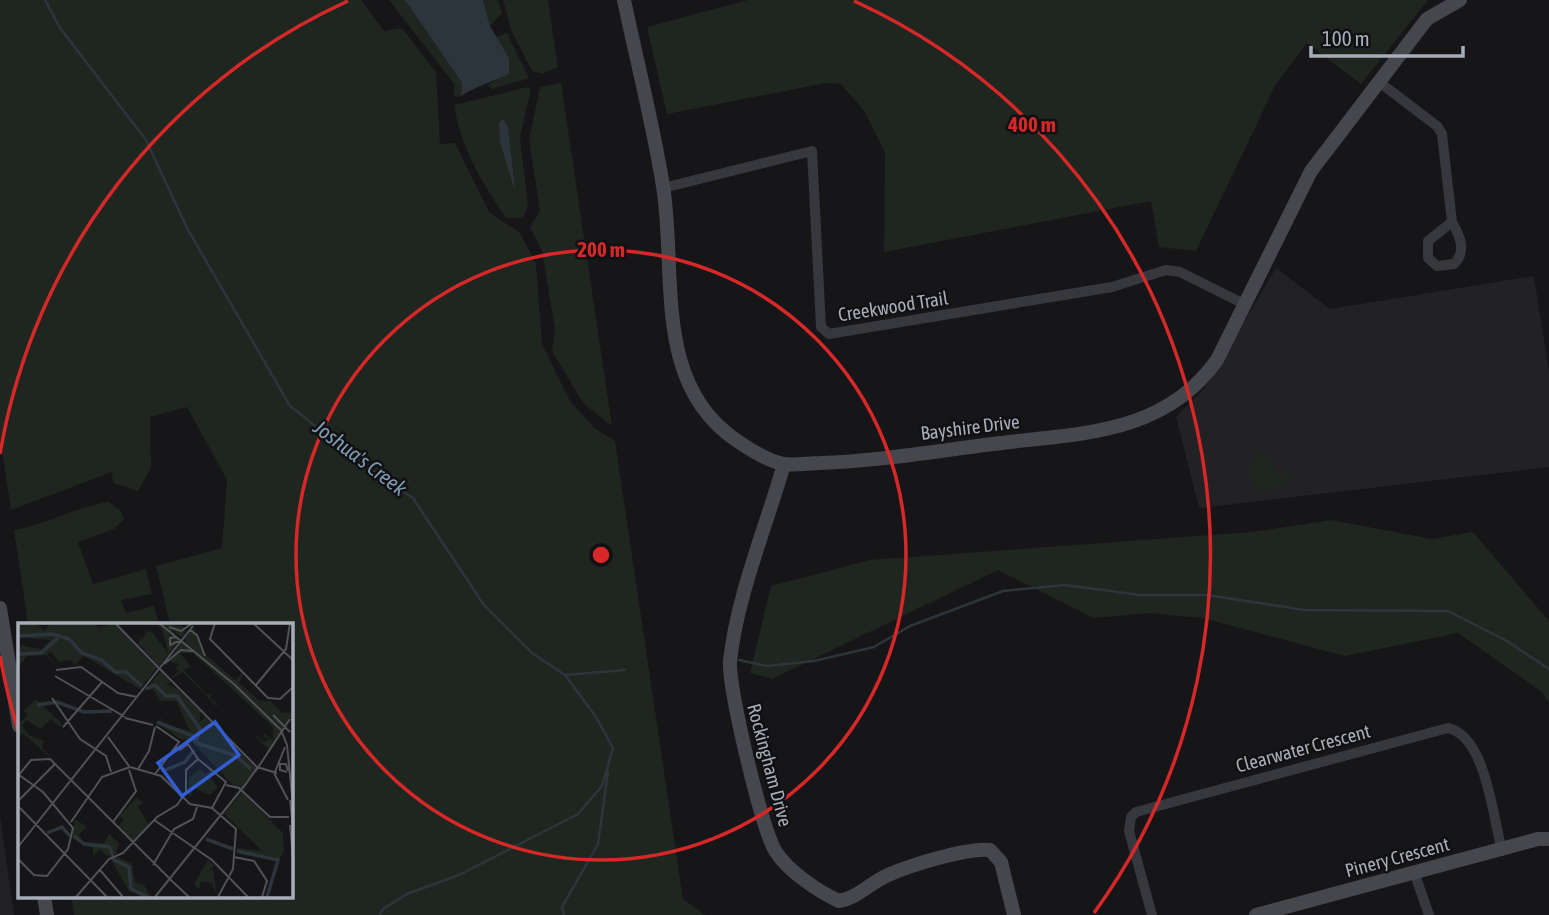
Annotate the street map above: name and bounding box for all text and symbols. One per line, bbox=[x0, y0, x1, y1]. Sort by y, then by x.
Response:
scale bar bbox=[1311, 14, 1463, 58]
text: 100 m bbox=[1322, 26, 1370, 50]
text: 400 m bbox=[1007, 112, 1056, 136]
text: 200 m bbox=[577, 237, 625, 261]
street label: Creekwood Trail bbox=[836, 286, 950, 326]
street label: Bayshire Drive bbox=[919, 410, 1021, 444]
water label: Joshua's Creek bbox=[309, 414, 412, 500]
centre of rings bbox=[589, 543, 613, 567]
inset map bbox=[18, 623, 292, 898]
street label: Rockingham Drive bbox=[743, 701, 797, 829]
street label: Clearwater Crescent bbox=[1233, 719, 1373, 777]
street label: Pinery Crescent bbox=[1342, 833, 1452, 881]

